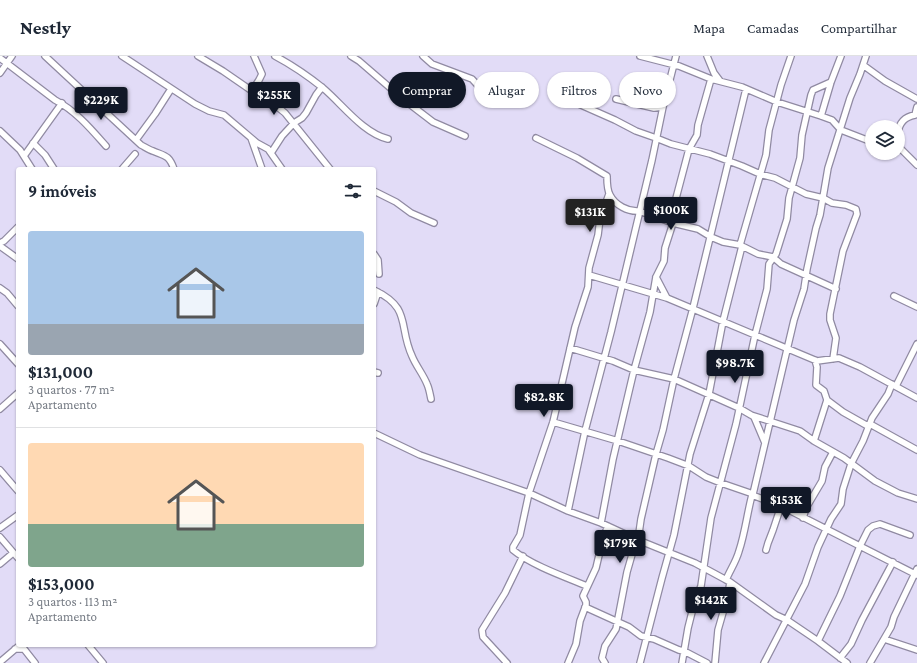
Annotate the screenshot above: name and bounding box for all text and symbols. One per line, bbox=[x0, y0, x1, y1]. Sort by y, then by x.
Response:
text: Nestly bbox=[20, 17, 71, 38]
text: Mapa bbox=[693, 20, 725, 36]
text: Camadas bbox=[747, 20, 799, 36]
text: Compartilhar bbox=[821, 20, 897, 36]
chip: Comprar bbox=[388, 72, 466, 108]
chip: Alugar bbox=[474, 72, 539, 108]
chip: Filtros bbox=[547, 72, 611, 108]
chip: Novo bbox=[619, 72, 676, 108]
pin: $255K bbox=[246, 82, 302, 116]
pin: $229K bbox=[73, 87, 129, 121]
text: $255K bbox=[257, 87, 291, 102]
text: $229K bbox=[84, 92, 118, 107]
map controls bbox=[865, 120, 905, 160]
button: layers bbox=[865, 120, 905, 160]
icon: filters bbox=[342, 180, 364, 202]
text: 9 imóveis bbox=[28, 182, 96, 201]
pin: $100K bbox=[643, 197, 699, 231]
pin: $131K bbox=[562, 199, 618, 233]
text: $100K bbox=[653, 202, 689, 217]
text: $131K bbox=[575, 204, 605, 219]
icon: home bbox=[160, 257, 232, 329]
pin: $98.7K bbox=[702, 350, 768, 384]
text: $98.7K bbox=[716, 355, 754, 370]
text: $131,000 bbox=[28, 363, 93, 382]
text: 3 quartos · 77 m² bbox=[28, 382, 115, 397]
pin: $82.8K bbox=[511, 384, 577, 418]
text: $82.8K bbox=[524, 389, 564, 404]
text: Apartamento bbox=[28, 397, 97, 412]
icon: home bbox=[160, 469, 232, 541]
pin: $153K bbox=[758, 487, 814, 521]
text: $153K bbox=[770, 492, 802, 507]
pin: $179K bbox=[592, 530, 648, 564]
text: $179K bbox=[603, 535, 637, 550]
text: $153,000 bbox=[28, 575, 95, 594]
pin: $142K bbox=[683, 587, 739, 621]
text: $142K bbox=[694, 592, 728, 607]
text: 3 quartos · 113 m² bbox=[28, 594, 117, 609]
text: Apartamento bbox=[28, 609, 97, 624]

